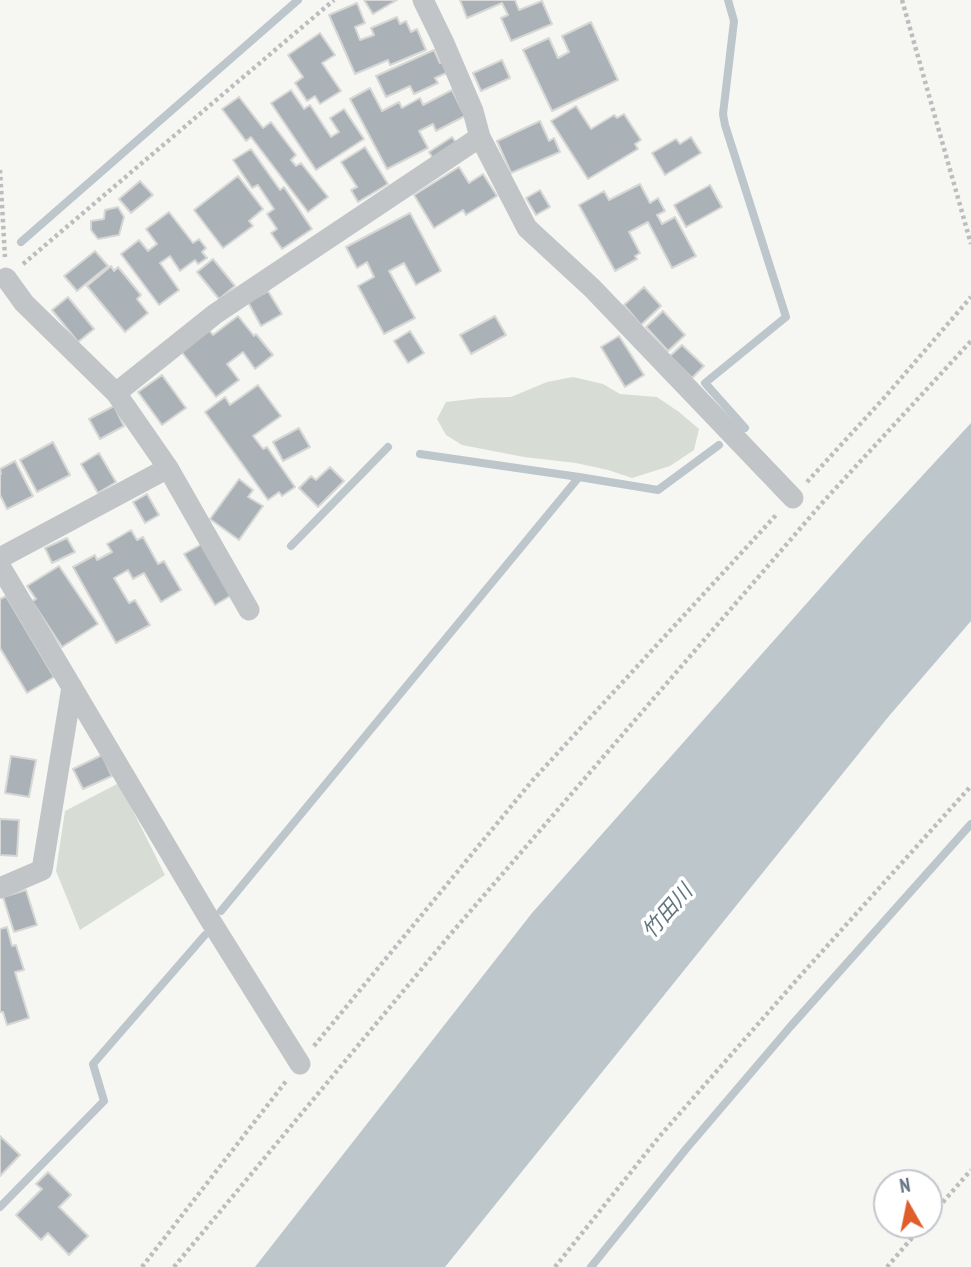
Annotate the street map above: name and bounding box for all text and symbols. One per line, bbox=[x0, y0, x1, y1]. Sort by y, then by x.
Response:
water label: 竹田川 bbox=[638, 880, 698, 944]
north arrow bbox=[873, 1169, 943, 1239]
text: N bbox=[898, 1173, 912, 1198]

